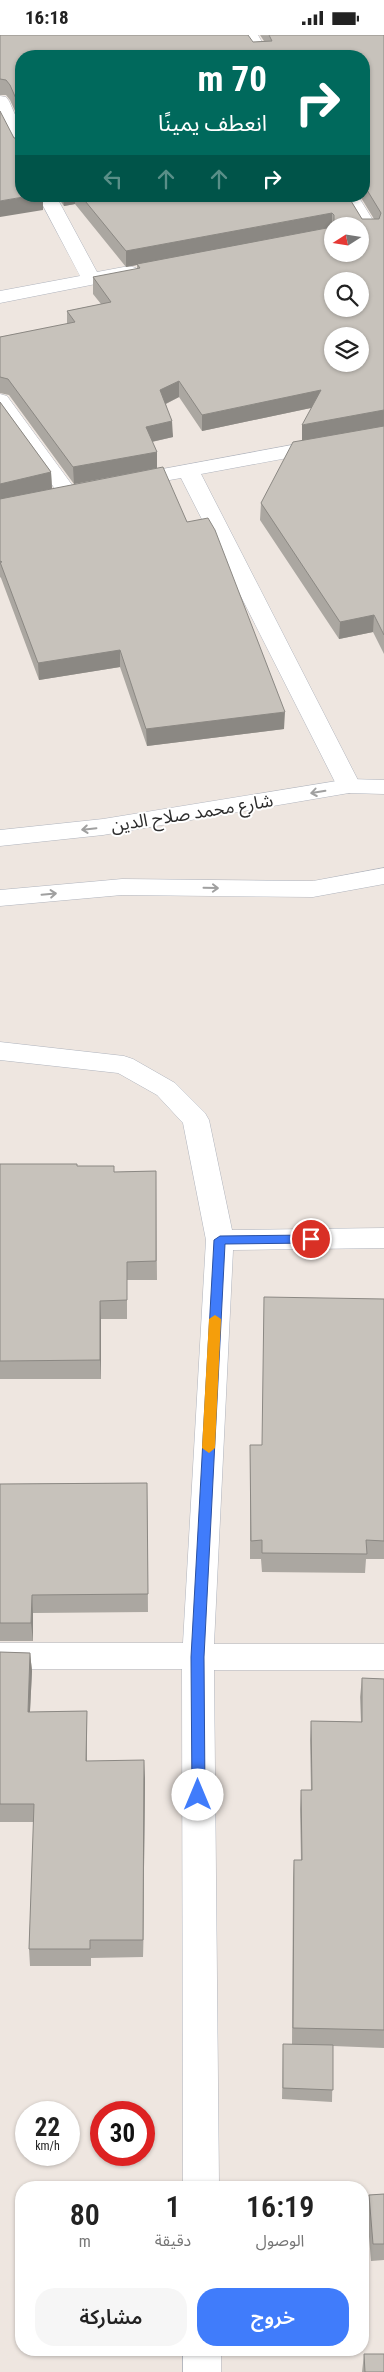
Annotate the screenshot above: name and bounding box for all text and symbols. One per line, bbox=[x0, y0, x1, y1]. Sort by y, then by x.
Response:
text: 16:18 bbox=[25, 6, 69, 29]
text: 70 m bbox=[198, 59, 267, 100]
icon: right bbox=[285, 70, 350, 135]
text: انعطف يمينًا bbox=[158, 111, 267, 136]
icon: left bbox=[99, 165, 127, 193]
icon: ahead bbox=[152, 165, 180, 193]
icon: ahead bbox=[205, 165, 233, 193]
icon: right bbox=[258, 165, 286, 193]
north arrow bbox=[324, 217, 369, 263]
map controls bbox=[324, 217, 369, 372]
button: search bbox=[324, 272, 369, 317]
button: layers bbox=[324, 327, 369, 372]
one-way arrow bbox=[311, 787, 327, 797]
street label: شارع محمد صلاح الدين bbox=[109, 789, 275, 840]
one-way arrow bbox=[81, 824, 97, 834]
one-way arrow bbox=[202, 883, 218, 893]
one-way arrow bbox=[40, 889, 56, 899]
pin bbox=[290, 1218, 332, 1260]
icon: arrive bbox=[297, 1225, 325, 1253]
position arrow bbox=[171, 1768, 223, 1820]
speed limit sign: 30 bbox=[90, 2101, 155, 2166]
text: 22 bbox=[35, 2113, 60, 2142]
text: km/h bbox=[35, 2139, 60, 2153]
text: 1 bbox=[165, 2189, 181, 2224]
text: 16:19 bbox=[246, 2189, 314, 2224]
text: 80 bbox=[70, 2197, 100, 2232]
text: دقيقة bbox=[155, 2231, 191, 2250]
text: الوصول bbox=[256, 2231, 304, 2250]
text: m bbox=[79, 2232, 91, 2251]
button: مشاركة bbox=[35, 2288, 187, 2346]
button: خروج bbox=[197, 2288, 349, 2346]

